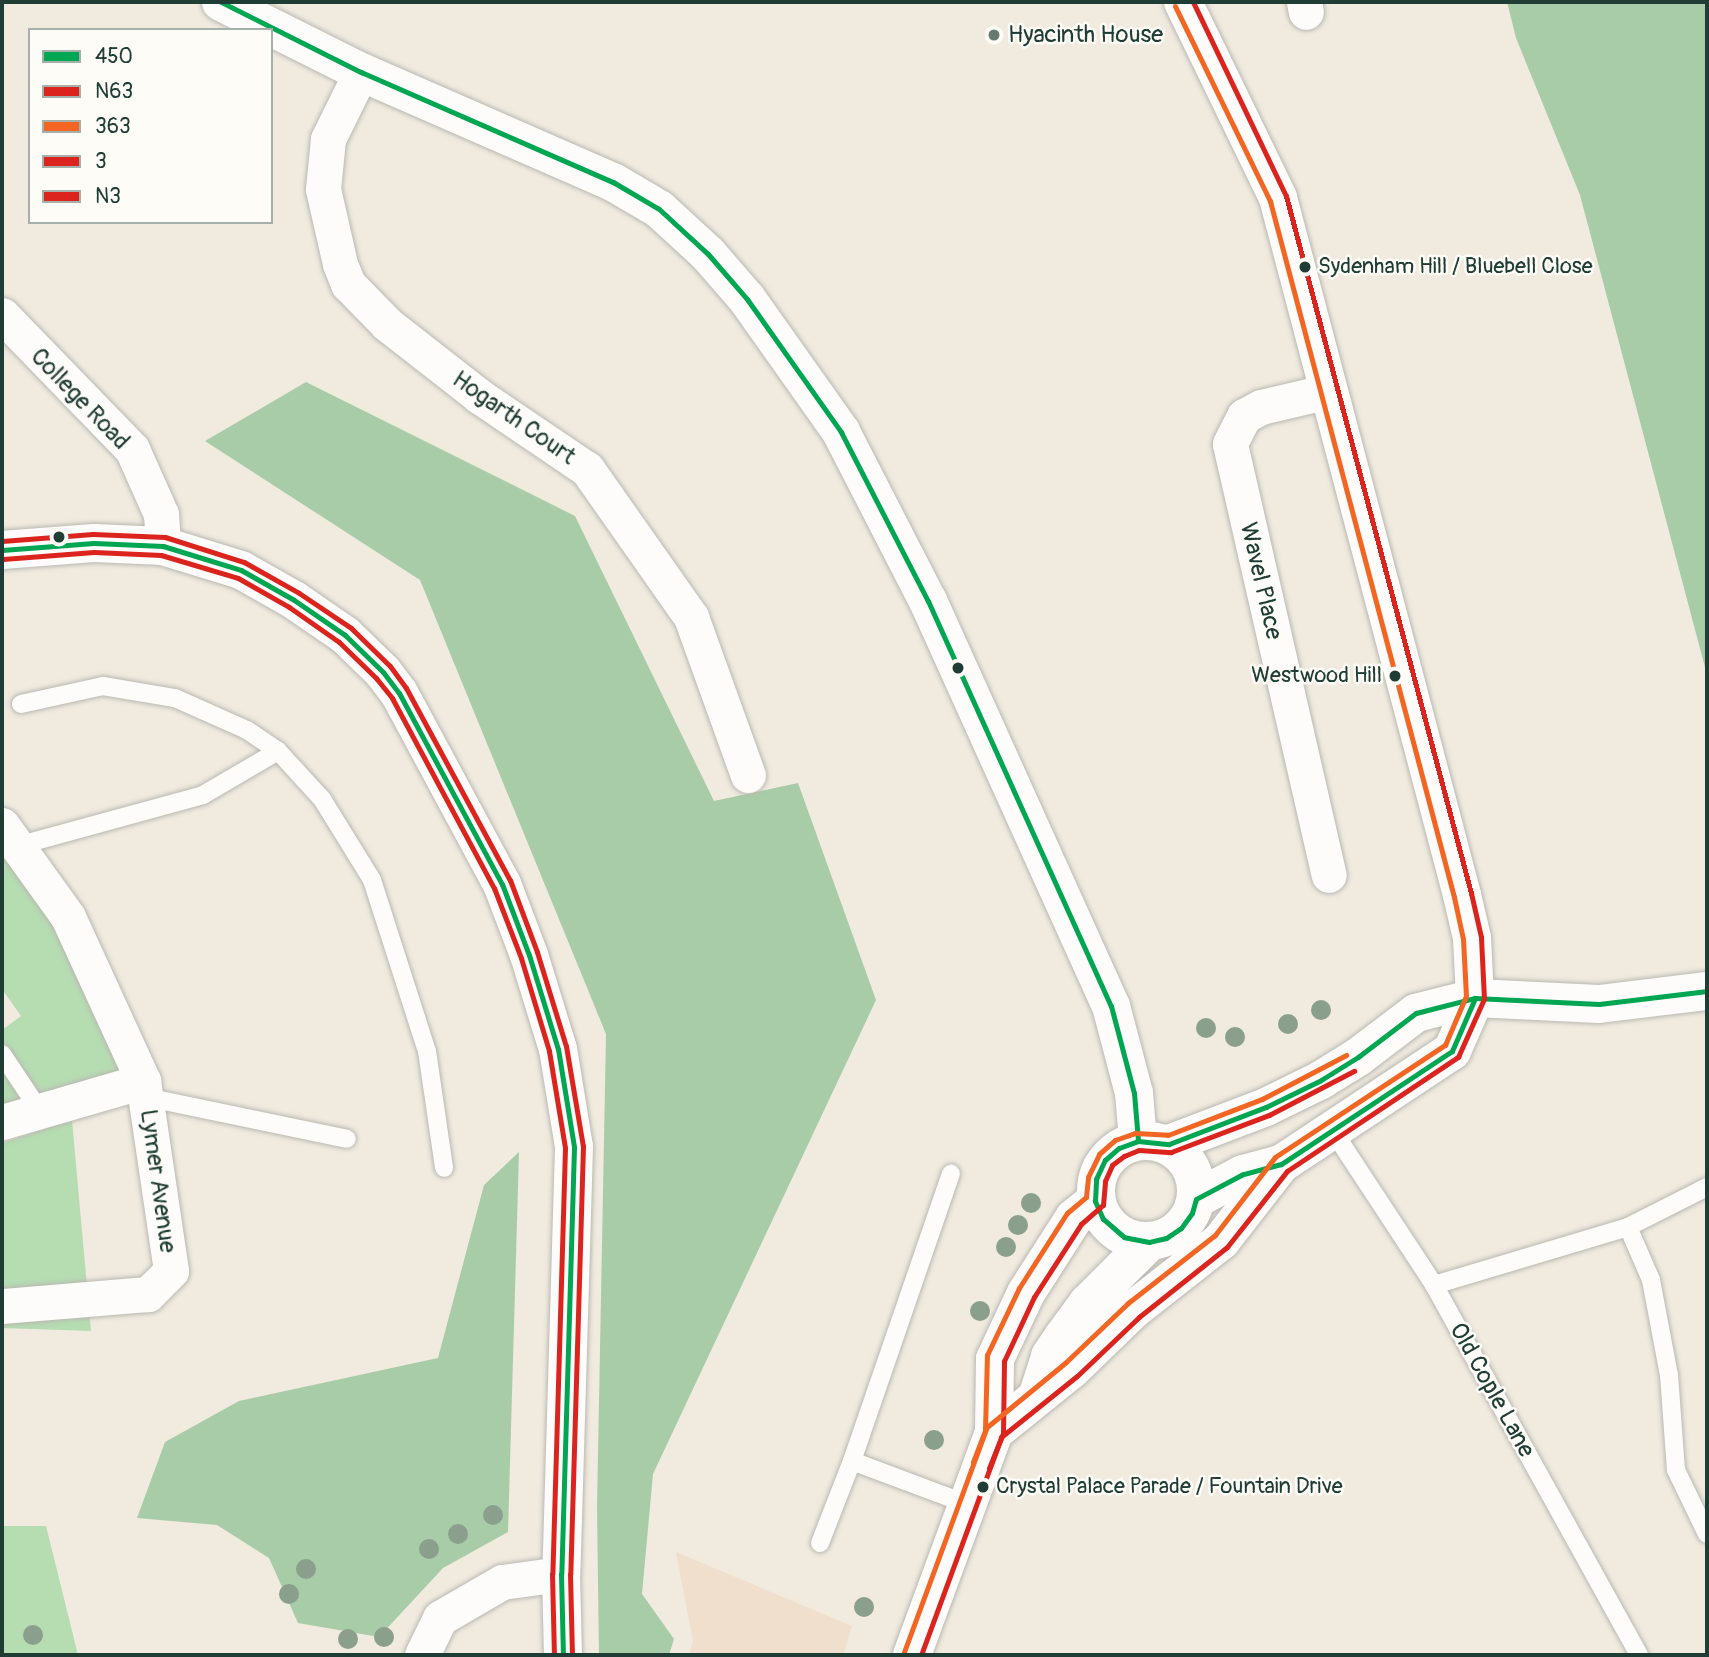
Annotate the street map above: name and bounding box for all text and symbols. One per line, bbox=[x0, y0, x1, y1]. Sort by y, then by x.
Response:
place label: Hyacinth House bbox=[1008, 21, 1163, 49]
marker: Hyacinth House bbox=[986, 27, 1002, 43]
legend bbox=[28, 28, 273, 224]
text: 450 bbox=[95, 43, 133, 70]
text: N63 bbox=[95, 78, 133, 105]
text: 363 bbox=[95, 113, 131, 140]
text: 3 bbox=[95, 148, 107, 175]
text: N3 bbox=[95, 183, 121, 210]
place label: Sydenham Hill / Bluebell Close bbox=[1318, 254, 1592, 280]
marker: Sydenham Hill / Bluebell Close bbox=[1298, 260, 1312, 274]
street label: College Road bbox=[25, 342, 135, 456]
street label: Hogarth Court bbox=[447, 365, 581, 471]
street label: Wavel Place bbox=[1234, 520, 1288, 642]
unlabelled marker bbox=[52, 530, 66, 544]
unlabelled marker bbox=[951, 661, 965, 675]
place label: Westwood Hill bbox=[1251, 663, 1382, 689]
marker: Westwood Hill bbox=[1388, 669, 1402, 683]
street label: Lymer Avenue bbox=[134, 1107, 182, 1255]
street label: Old Cople Lane bbox=[1443, 1318, 1541, 1462]
place label: Crystal Palace Parade / Fountain Drive bbox=[996, 1474, 1343, 1500]
marker: Crystal Palace Parade / Fountain Drive bbox=[976, 1480, 990, 1494]

